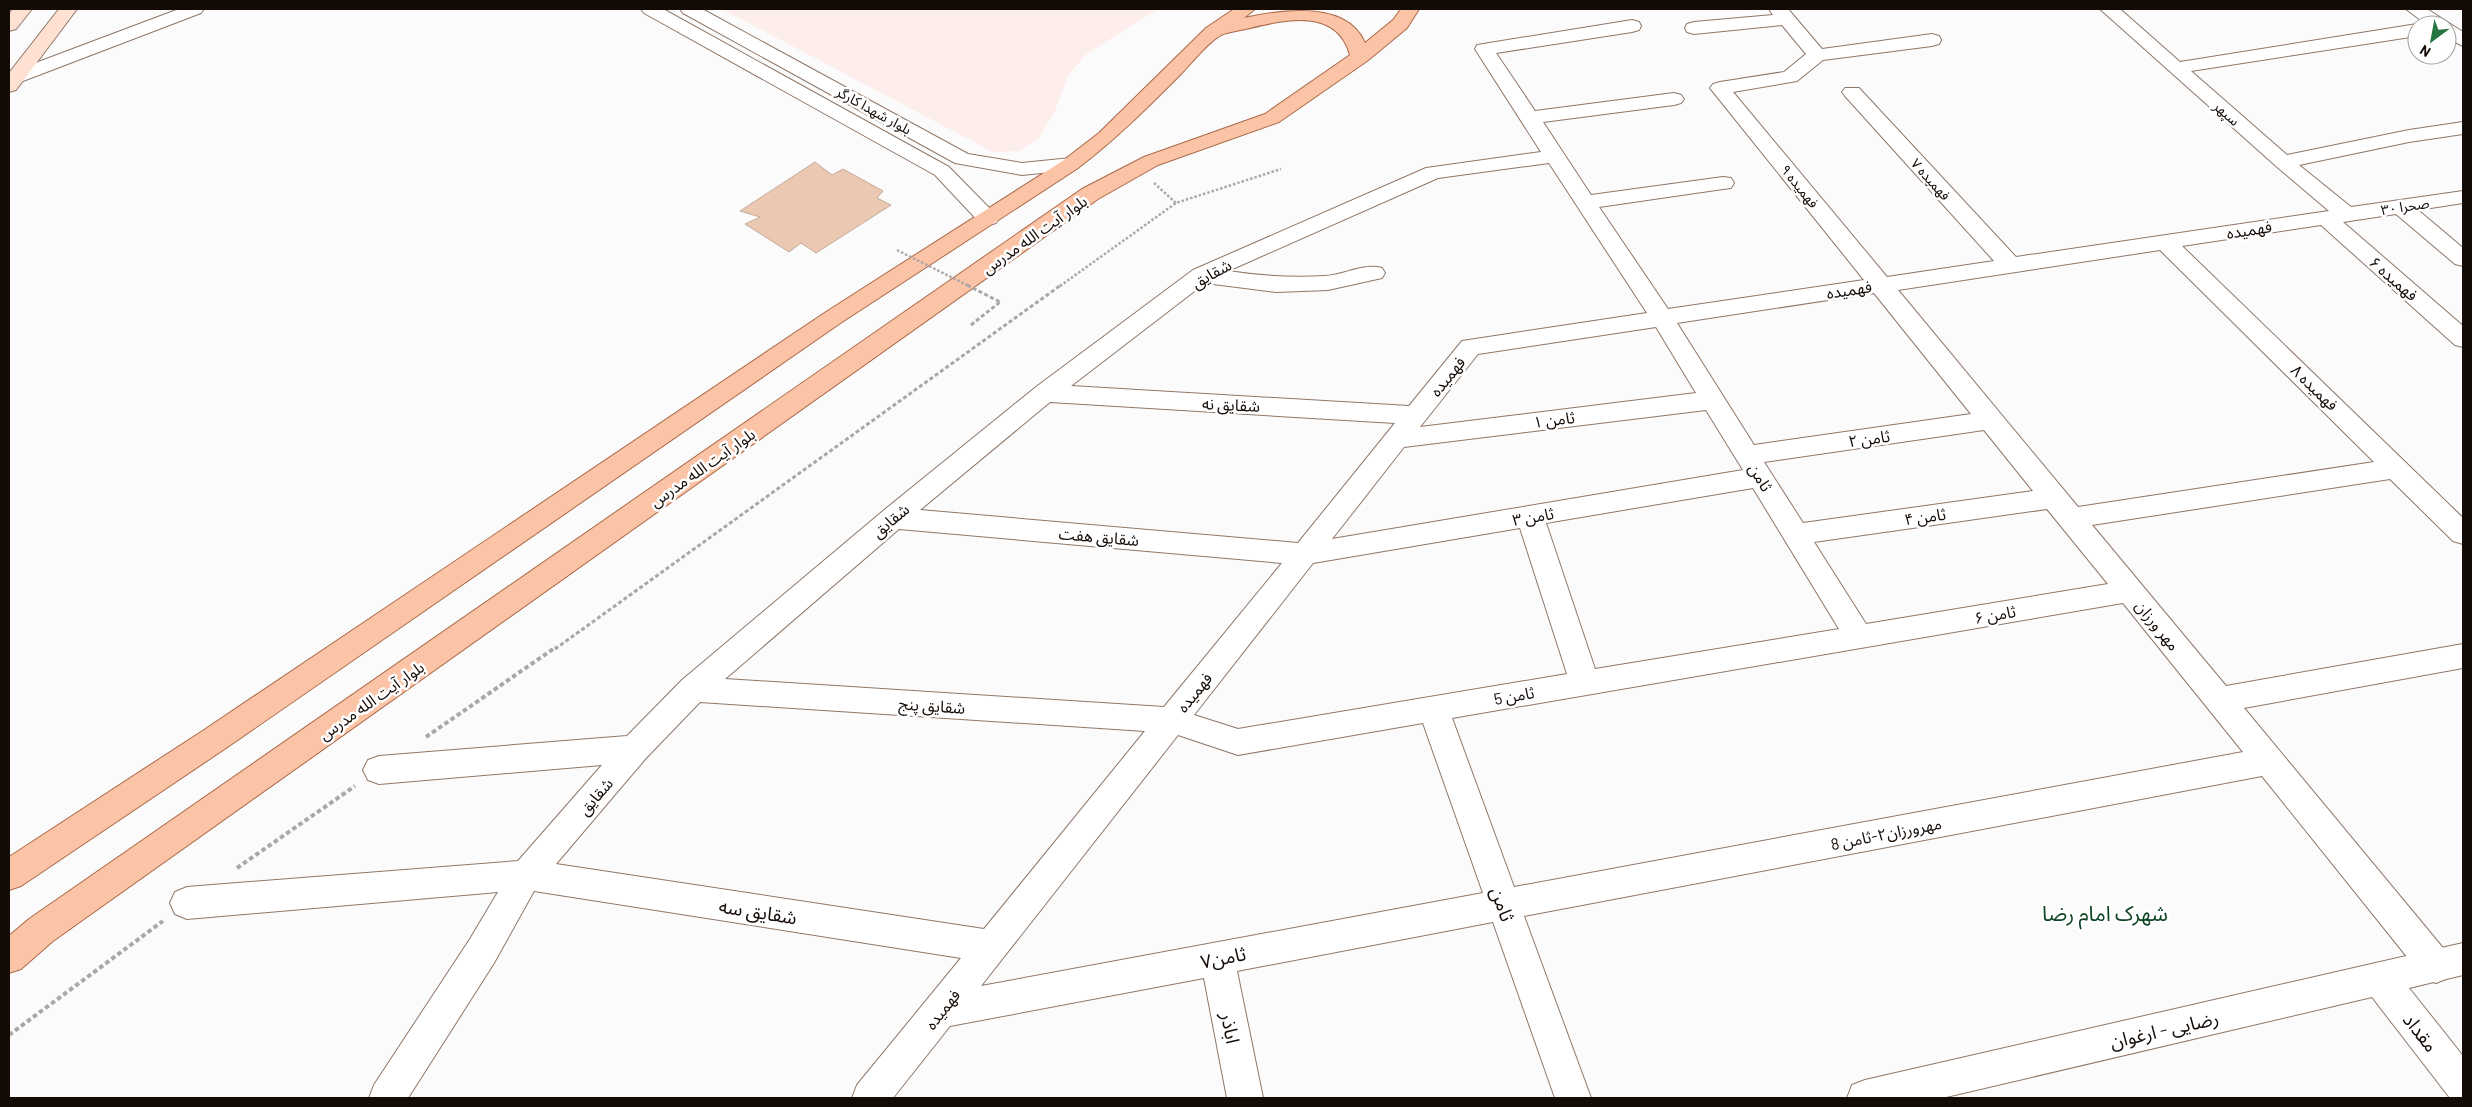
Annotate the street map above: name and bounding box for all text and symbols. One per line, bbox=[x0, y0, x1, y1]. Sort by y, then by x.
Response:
north arrow bbox=[2407, 15, 2457, 65]
text: N bbox=[2416, 42, 2433, 61]
street label: بلوار شهدا کارگر bbox=[832, 82, 915, 139]
street label: سپهر bbox=[2208, 96, 2243, 130]
street label: فهمیده ۷ bbox=[1907, 155, 1954, 204]
street label: فهمیده ۹ bbox=[1777, 161, 1823, 212]
street label: بلوار آیت الله مدرس bbox=[978, 191, 1091, 278]
street label: صحرا ۳۰ bbox=[2380, 194, 2431, 219]
street label: فهمیده bbox=[2225, 216, 2273, 243]
street label: فهمیده ۶ bbox=[2365, 252, 2422, 305]
street label: شقایق bbox=[1188, 254, 1235, 293]
street label: فهمیده bbox=[1825, 276, 1873, 303]
street label: فهمیده bbox=[1425, 352, 1469, 400]
street label: فهمیده ۸ bbox=[2287, 360, 2342, 415]
street label: شقایق نه bbox=[1201, 393, 1261, 417]
street label: ثامن ۱ bbox=[1532, 407, 1576, 432]
street label: بلوار آیت الله مدرس bbox=[646, 424, 759, 511]
street label: ثامن ۲ bbox=[1847, 426, 1891, 451]
street label: ثامن bbox=[1744, 459, 1777, 495]
street label: شقایق bbox=[867, 499, 914, 543]
street label: ثامن ۳ bbox=[1511, 503, 1556, 530]
street label: ثامن ۴ bbox=[1903, 504, 1947, 529]
street label: شقایق هفت bbox=[1058, 523, 1140, 551]
street label: مهر ورزان bbox=[2131, 596, 2184, 655]
street label: ثامن ۶ bbox=[1973, 601, 2018, 628]
street label: بلوار آیت الله مدرس bbox=[315, 657, 428, 744]
street label: فهمیده bbox=[1172, 668, 1216, 716]
street label: ثامن 5 bbox=[1492, 682, 1536, 709]
street label: شقایق پنج bbox=[898, 693, 966, 721]
street label: شقایق bbox=[574, 774, 618, 820]
street label: مهرورزان۲-ثامن 8 bbox=[1829, 813, 1943, 854]
street label: ثامن bbox=[1485, 884, 1520, 925]
street label: شقایق سه bbox=[717, 893, 799, 930]
district label: شهرک امام رضا bbox=[2042, 900, 2168, 930]
street label: ثامن۷ bbox=[1198, 941, 1248, 974]
street label: فهمیده bbox=[921, 985, 964, 1033]
street label: رضایی - ارغوان bbox=[2107, 1005, 2221, 1054]
street label: مقداد bbox=[2399, 1008, 2443, 1056]
street label: اباذر bbox=[1216, 1010, 1245, 1046]

